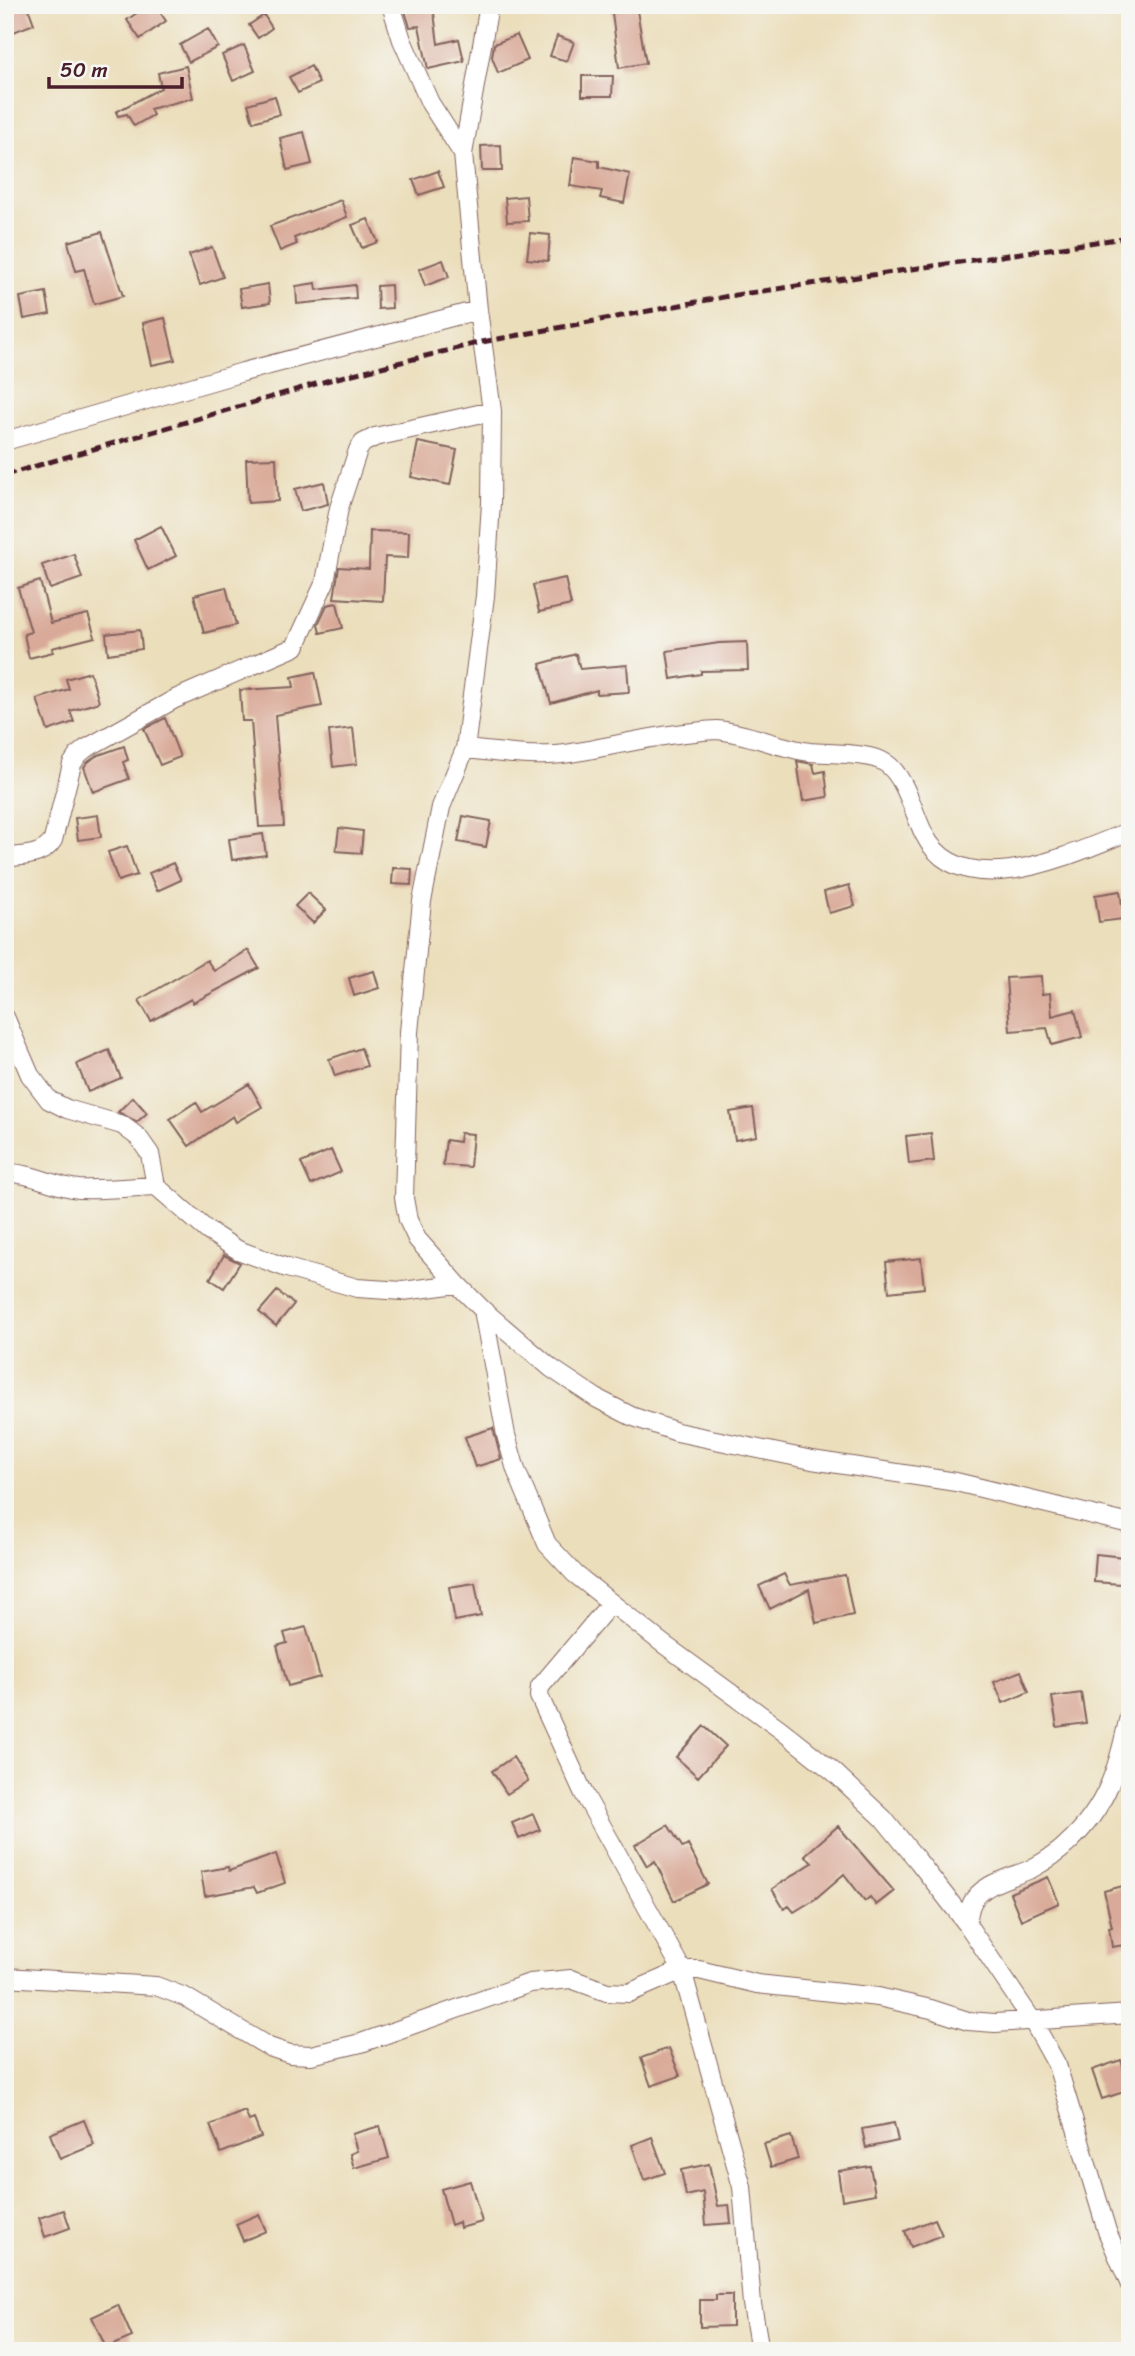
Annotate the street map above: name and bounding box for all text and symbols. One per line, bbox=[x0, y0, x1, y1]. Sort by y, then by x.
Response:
scale bar bbox=[49, 46, 182, 90]
text: 50 m bbox=[60, 51, 108, 89]

